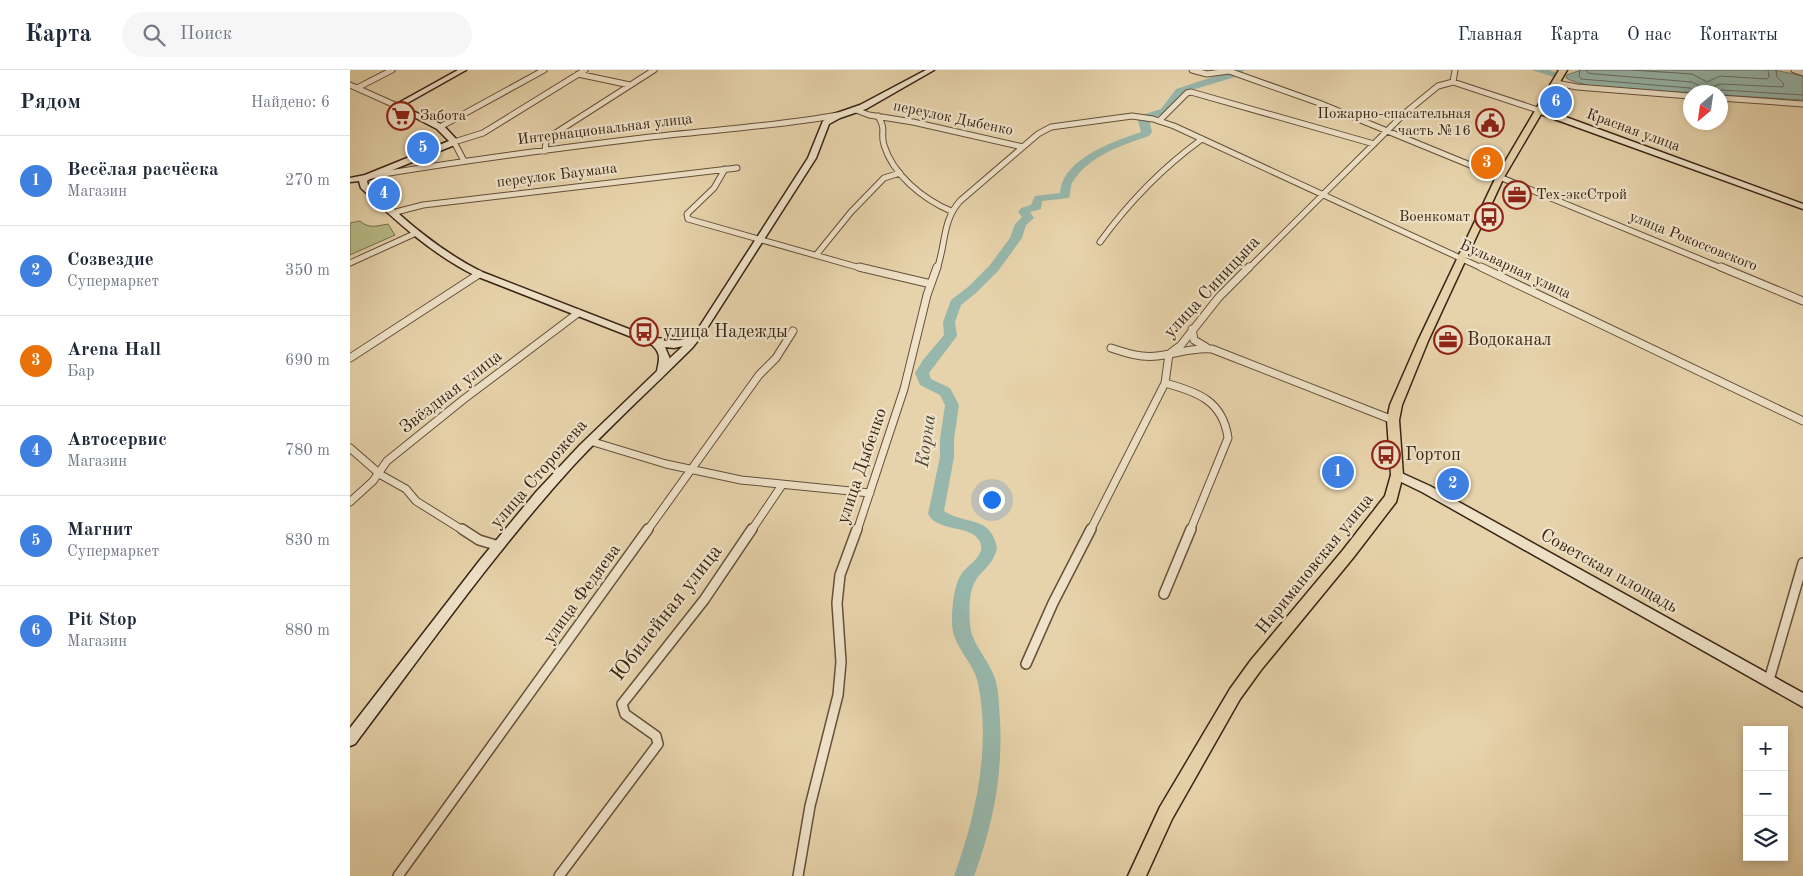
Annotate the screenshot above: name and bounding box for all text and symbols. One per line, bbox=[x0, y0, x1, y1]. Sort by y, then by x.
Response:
search box bbox=[122, 12, 472, 57]
icon: search bbox=[140, 21, 168, 49]
text: Карта bbox=[25, 23, 92, 47]
text: Поиск bbox=[180, 25, 232, 44]
text: Главная bbox=[1458, 26, 1522, 44]
text: Карта bbox=[1550, 26, 1599, 44]
text: О нас bbox=[1627, 26, 1671, 44]
text: Контакты bbox=[1699, 26, 1778, 44]
pin: 6 bbox=[1540, 83, 1572, 121]
north arrow bbox=[1683, 85, 1728, 130]
text: Рядом bbox=[20, 92, 81, 113]
text: Найдено: 6 bbox=[251, 95, 330, 111]
street label: переулок Дыбенко bbox=[892, 99, 1014, 139]
supermarket icon: Забота bbox=[386, 101, 416, 131]
place label: Пожарно-спасательная часть №16 bbox=[1317, 107, 1471, 139]
street label: Красная улица bbox=[1584, 107, 1682, 155]
public building icon: Пожарно-спасательная часть №16 bbox=[1475, 108, 1505, 138]
place label: Забота bbox=[420, 109, 467, 124]
street label: Интернациональная улица bbox=[517, 112, 694, 148]
pin: 5 bbox=[407, 129, 439, 167]
pin: 3 bbox=[1471, 144, 1503, 182]
text: Весёлая расчёска bbox=[67, 161, 219, 180]
street label: переулок Баумана bbox=[496, 161, 619, 191]
text: 1 bbox=[31, 173, 41, 189]
text: 270 m bbox=[285, 173, 330, 189]
pin: 4 bbox=[368, 175, 400, 213]
office icon: Тех-эксСтрой bbox=[1502, 180, 1532, 210]
text: Магазин bbox=[67, 184, 127, 200]
place label: Тех-эксСтрой bbox=[1536, 188, 1627, 203]
bus stop icon: Военкомат bbox=[1474, 202, 1504, 232]
street label: улица Рокоссовского bbox=[1627, 209, 1759, 275]
place label: Военкомат bbox=[1399, 210, 1470, 225]
street label: улица Синицына bbox=[1160, 233, 1264, 341]
street label: Бульварная улица bbox=[1457, 238, 1573, 303]
text: Созвездие bbox=[67, 251, 154, 270]
text: 2 bbox=[31, 263, 41, 279]
text: 350 m bbox=[285, 263, 330, 279]
text: Супермаркет bbox=[67, 274, 159, 290]
bus stop icon: улица Надежды bbox=[629, 317, 659, 347]
place label: улица Надежды bbox=[663, 323, 788, 341]
office icon: Водоканал bbox=[1433, 325, 1463, 355]
place label: Водоканал bbox=[1467, 331, 1551, 349]
text: Arena Hall bbox=[67, 341, 161, 360]
street label: Звёздная улица bbox=[397, 347, 505, 437]
text: 3 bbox=[31, 353, 41, 369]
text: 690 m bbox=[285, 353, 330, 369]
text: Бар bbox=[67, 364, 95, 380]
street label: улица Дыбенко bbox=[834, 406, 890, 526]
water label: Корна bbox=[914, 413, 940, 470]
street label: улица Сторожева bbox=[487, 416, 591, 532]
text: Автосервис bbox=[67, 431, 167, 450]
bus stop icon: Гортоп bbox=[1371, 440, 1401, 470]
text: 4 bbox=[31, 443, 41, 459]
text: 780 m bbox=[285, 443, 330, 459]
place label: Гортоп bbox=[1405, 446, 1461, 464]
pin: 1 bbox=[1322, 453, 1354, 491]
text: Магазин bbox=[67, 454, 127, 470]
pin: 2 bbox=[1437, 465, 1469, 503]
your location bbox=[979, 487, 1005, 513]
street label: Наримановская улица bbox=[1253, 490, 1377, 638]
text: Магнит bbox=[67, 521, 133, 540]
street label: Советская площадь bbox=[1537, 526, 1681, 616]
text: 5 bbox=[31, 533, 41, 549]
text: 830 m bbox=[285, 533, 330, 549]
street label: улица Федяева bbox=[540, 541, 624, 647]
street label: Юбилейная улица bbox=[607, 541, 727, 685]
text: Супермаркет bbox=[67, 544, 159, 560]
text: Pit Stop bbox=[67, 611, 137, 630]
text: 6 bbox=[31, 623, 41, 639]
text: 880 m bbox=[285, 623, 330, 639]
text: Магазин bbox=[67, 634, 127, 650]
map controls bbox=[1743, 726, 1788, 861]
button: + bbox=[1743, 726, 1788, 771]
button: − bbox=[1743, 771, 1788, 816]
button: layers bbox=[1743, 816, 1788, 861]

